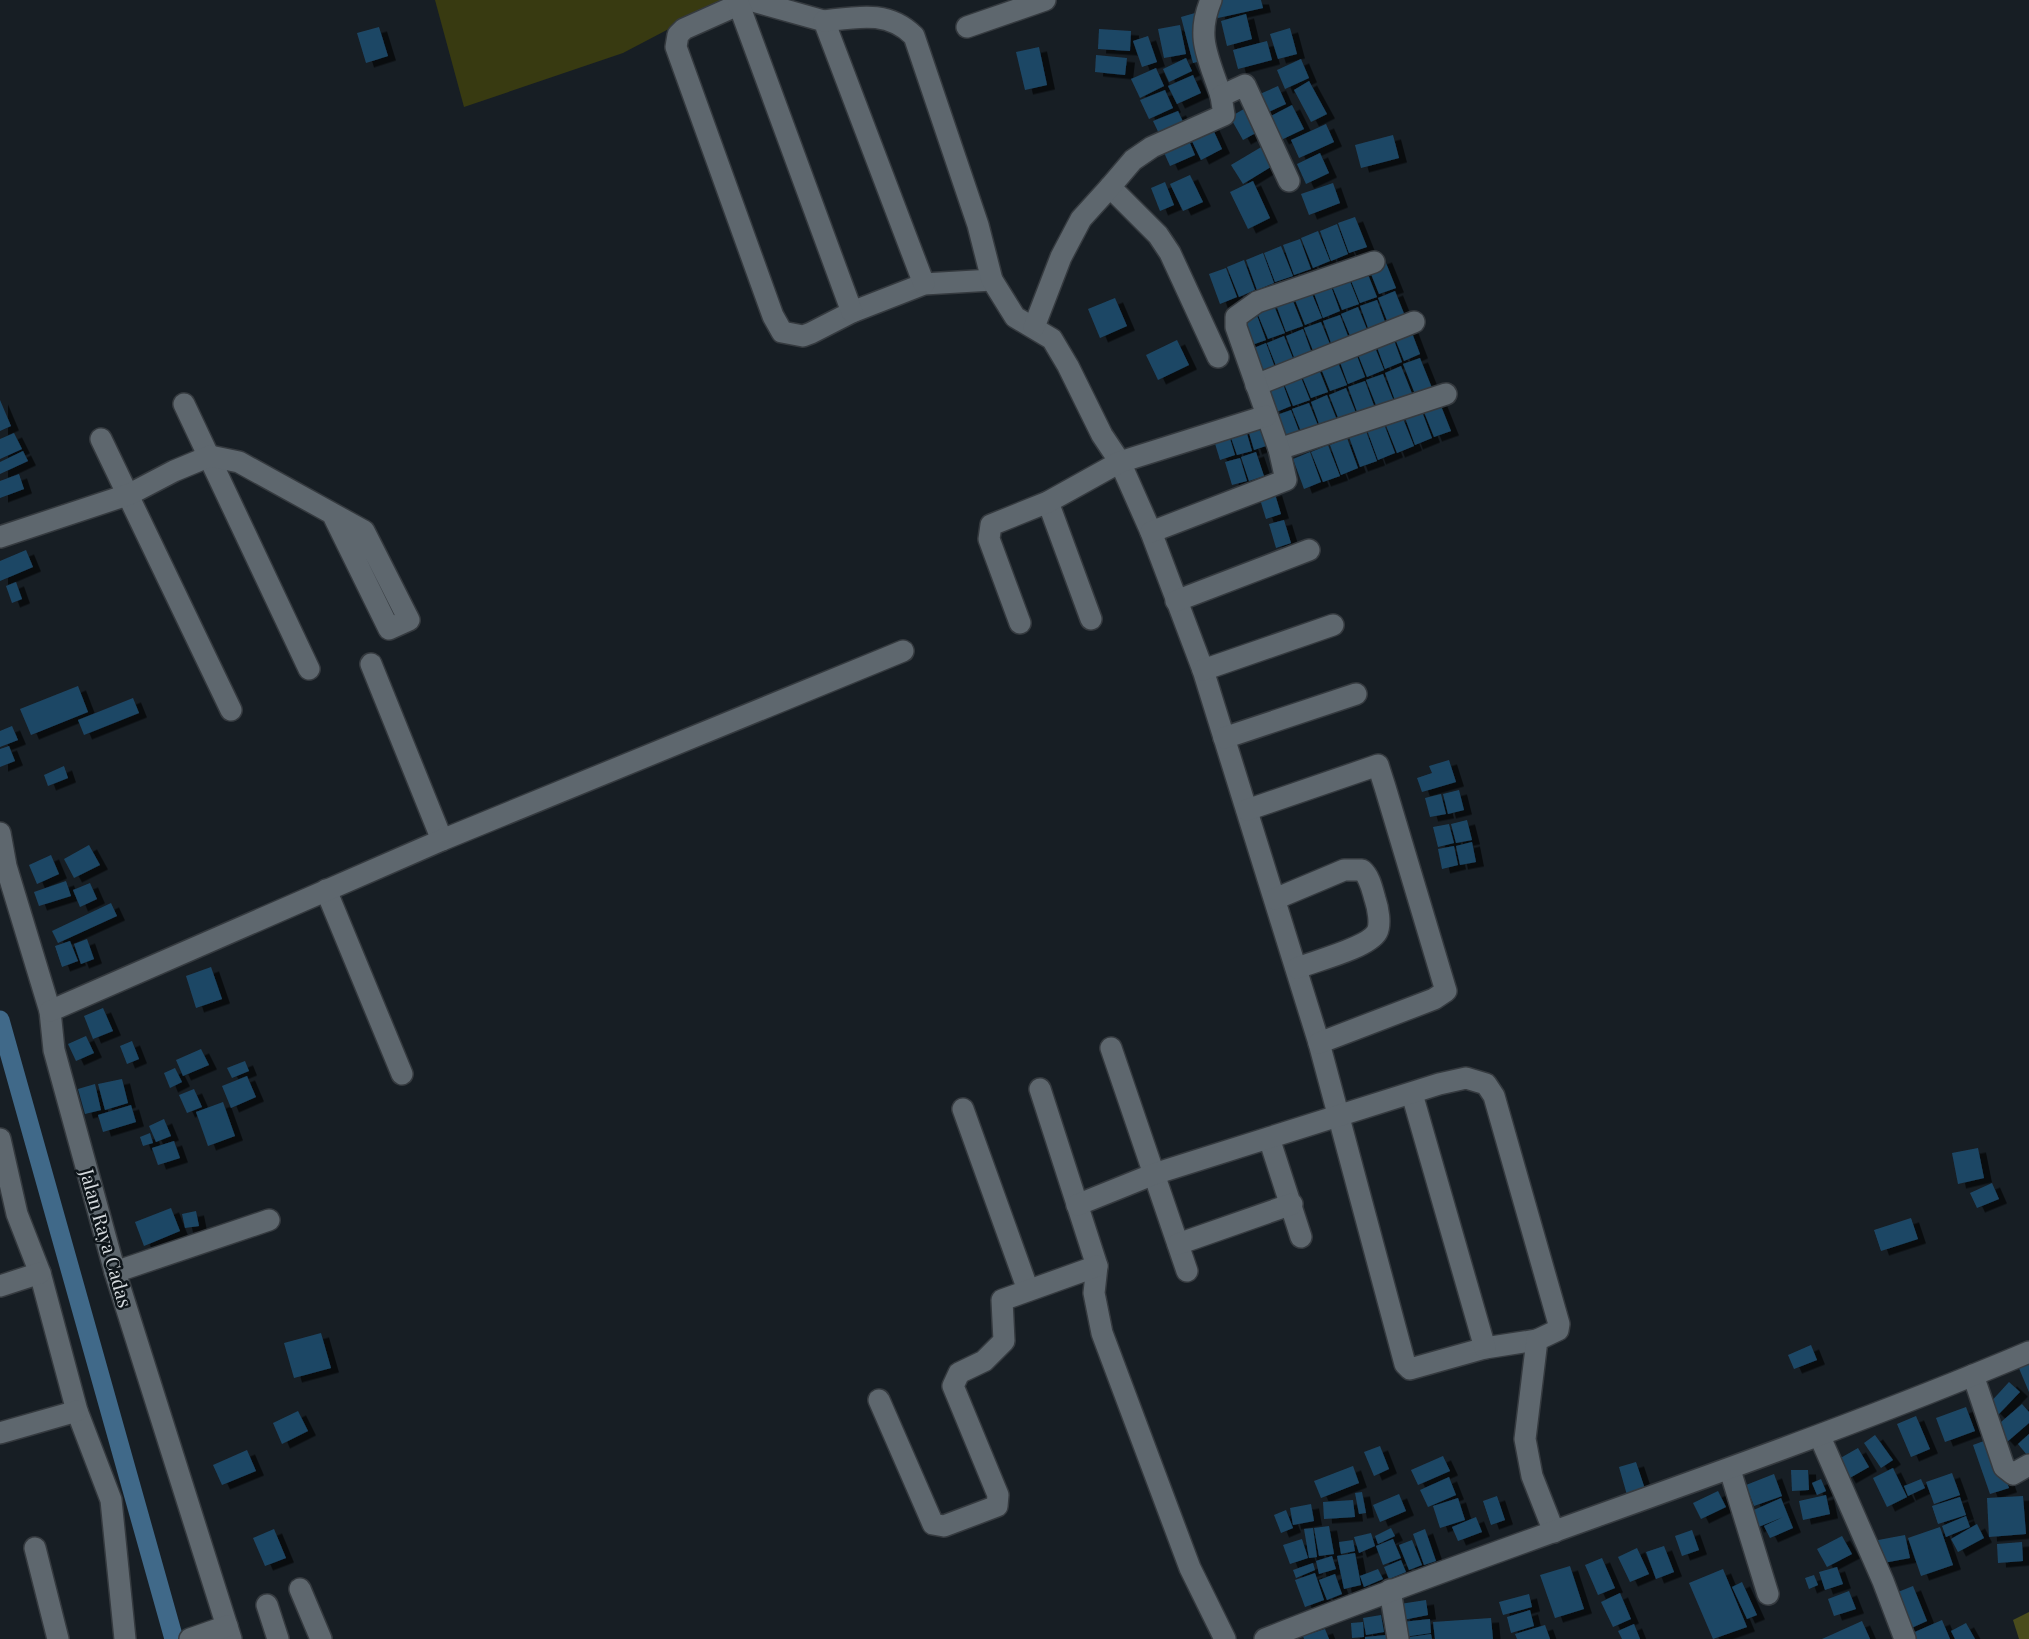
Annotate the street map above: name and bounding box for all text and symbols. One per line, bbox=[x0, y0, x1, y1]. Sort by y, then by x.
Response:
street label: Jalan Raya Cadas bbox=[75, 1165, 139, 1310]

